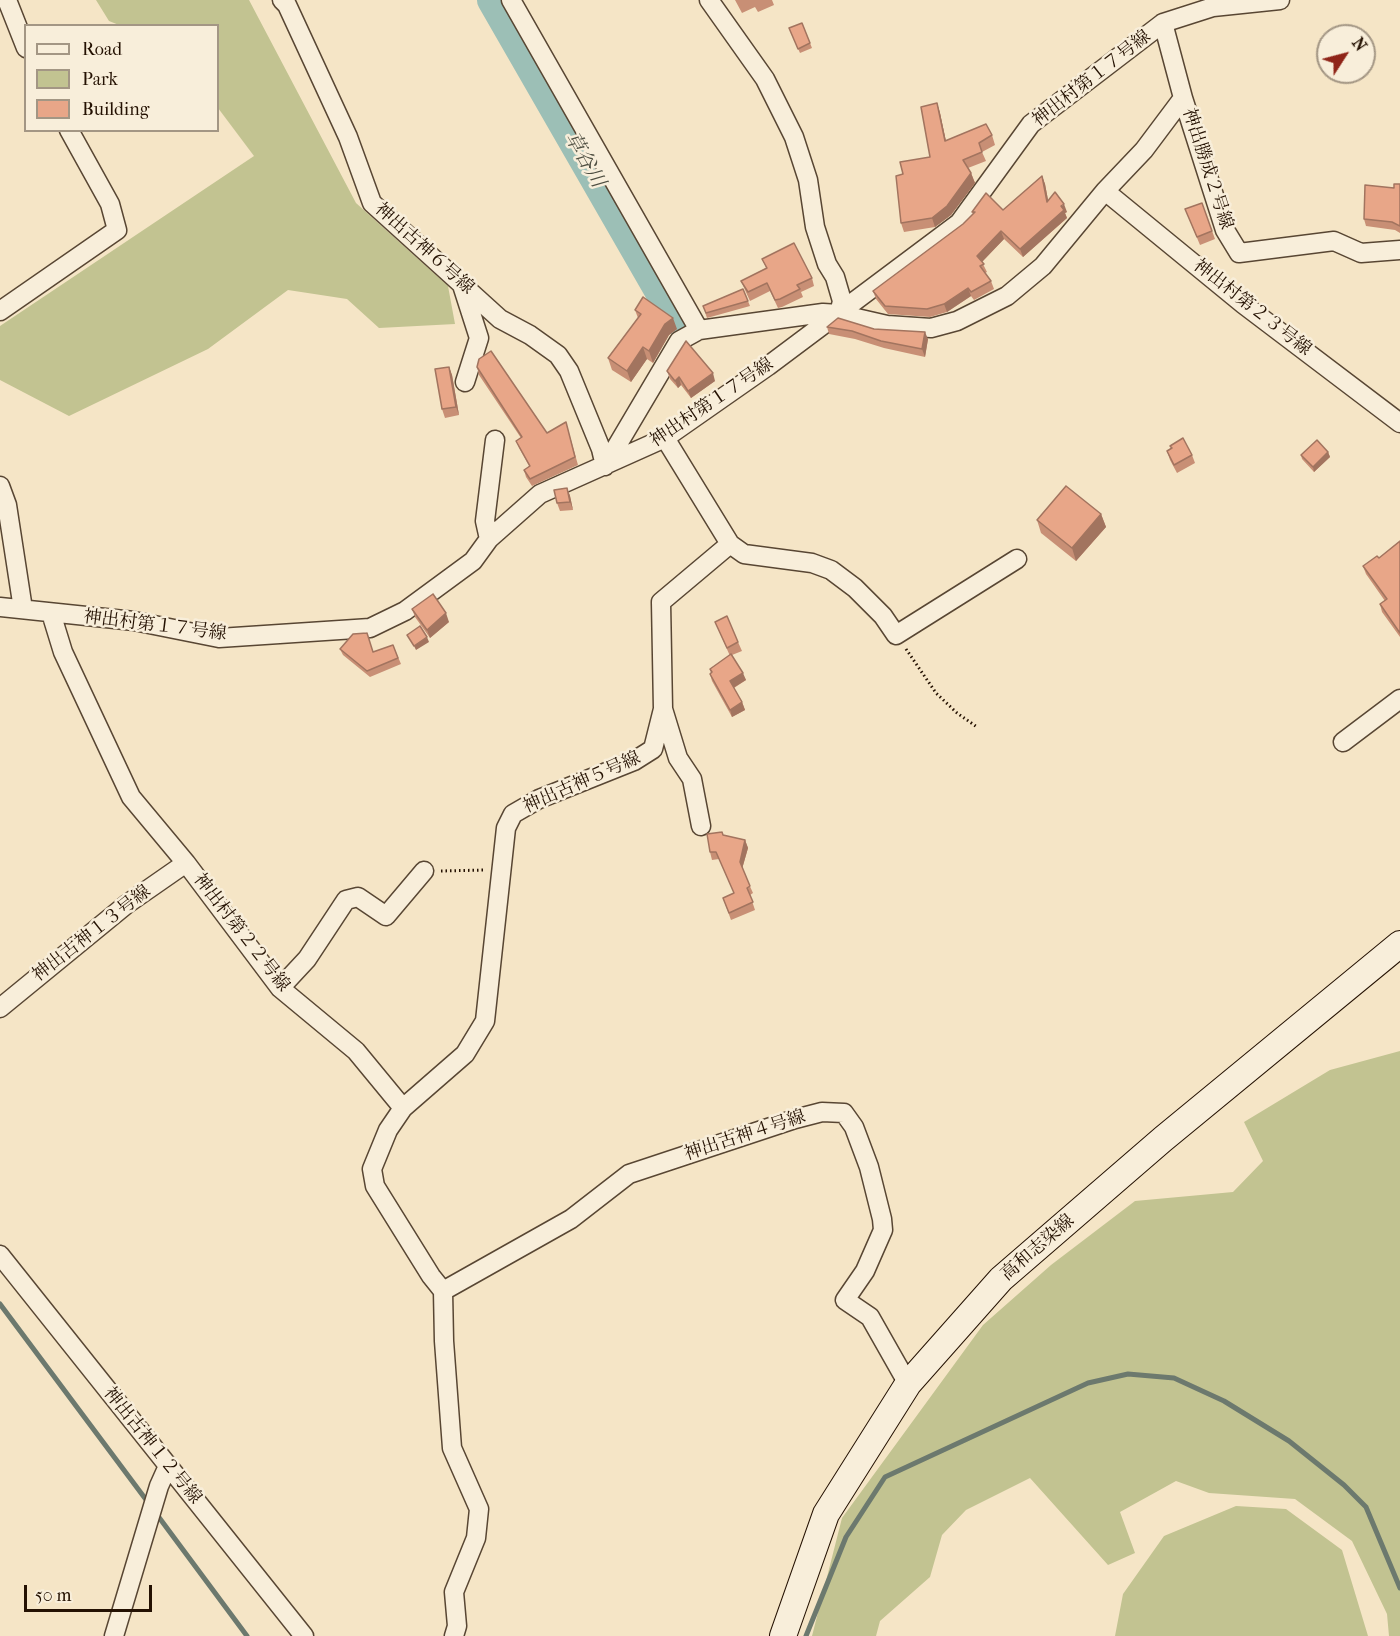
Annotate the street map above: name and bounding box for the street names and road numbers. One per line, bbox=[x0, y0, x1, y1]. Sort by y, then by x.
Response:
street label: 神出村第１７号線 bbox=[1029, 26, 1155, 132]
street label: 神出勝成２号線 bbox=[1177, 106, 1237, 232]
street label: 神出古神６号線 bbox=[370, 199, 478, 299]
street label: 神出村第２３号線 bbox=[1189, 255, 1315, 361]
street label: 神出村第１７号線 bbox=[646, 354, 778, 452]
street label: 神出村第１７号線 bbox=[82, 607, 228, 645]
street label: 神出古神５号線 bbox=[520, 748, 644, 818]
street label: 神出村第２２号線 bbox=[188, 870, 294, 996]
street label: 神出古神１３号線 bbox=[29, 881, 155, 987]
street label: 神出古神４号線 bbox=[682, 1106, 808, 1166]
street label: 高和志染線 bbox=[997, 1210, 1079, 1286]
street label: 神出古神１２号線 bbox=[98, 1383, 206, 1509]

